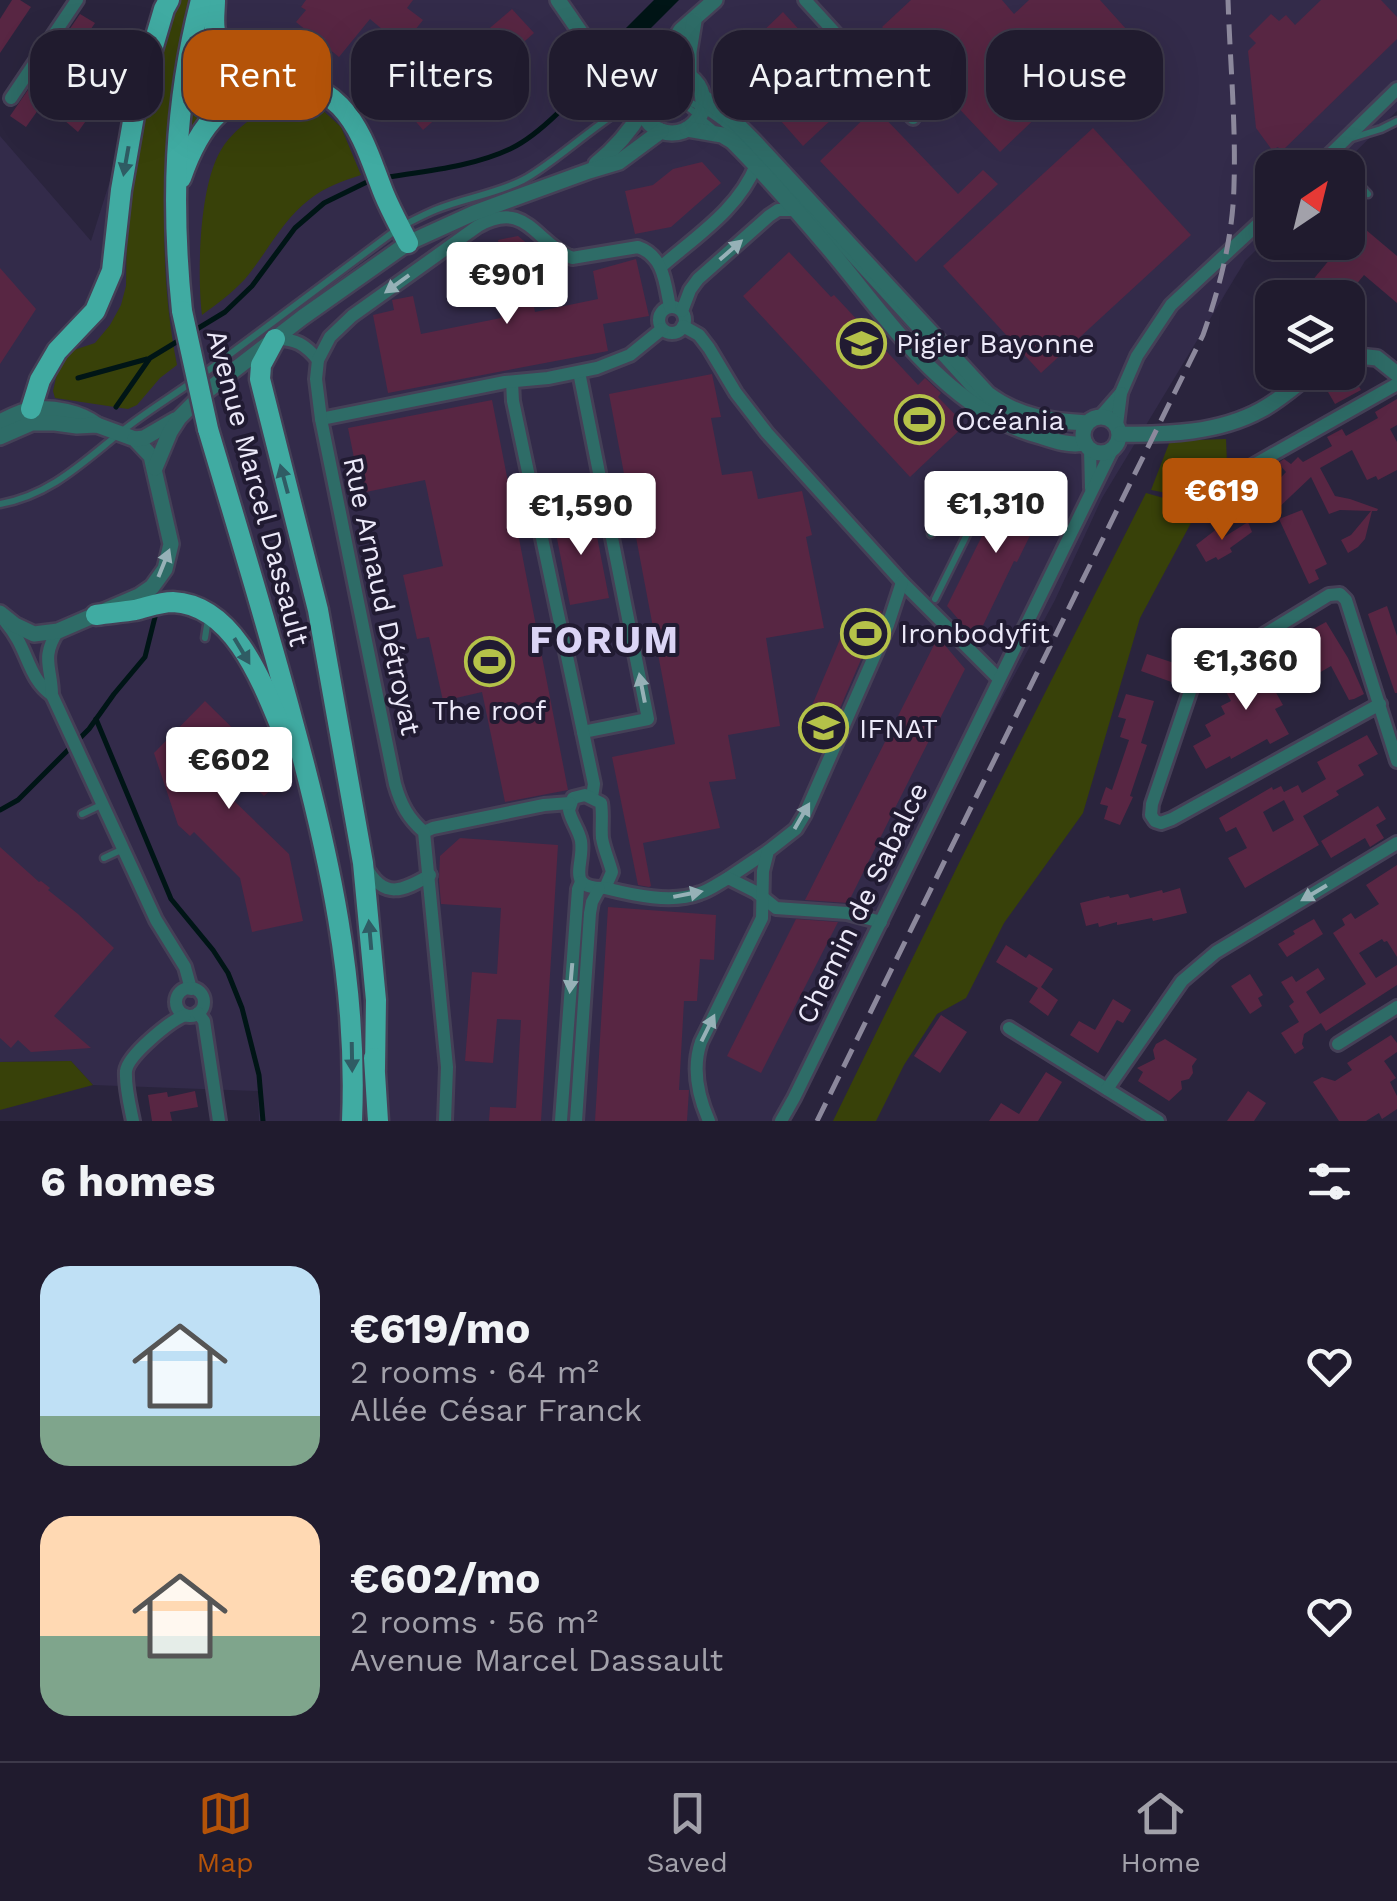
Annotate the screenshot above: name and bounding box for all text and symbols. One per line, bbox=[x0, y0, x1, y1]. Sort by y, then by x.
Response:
chip: Buy bbox=[30, 30, 163, 120]
chip: Rent bbox=[183, 30, 331, 120]
chip: Filters bbox=[351, 30, 529, 120]
chip: New bbox=[549, 30, 693, 120]
chip: Apartment bbox=[713, 30, 966, 120]
chip: House bbox=[986, 30, 1163, 120]
one-way arrow bbox=[118, 146, 133, 178]
north arrow bbox=[1255, 150, 1365, 260]
map controls bbox=[1255, 150, 1365, 390]
one-way arrow bbox=[718, 239, 743, 261]
pin: €901 bbox=[448, 242, 566, 327]
text: €901 bbox=[469, 255, 545, 293]
one-way arrow bbox=[384, 273, 410, 293]
button: layers bbox=[1255, 280, 1365, 390]
school or university icon: Pigier Bayonne bbox=[835, 317, 887, 369]
street label: Avenue Marcel Dassault bbox=[200, 326, 316, 650]
place label: Pigier Bayonne bbox=[896, 327, 1095, 360]
sports icon: Océania bbox=[894, 394, 946, 446]
place label: Océania bbox=[955, 404, 1064, 437]
street label: Rue Arnaud Détroyat bbox=[336, 454, 428, 738]
pin: €619 bbox=[1163, 458, 1281, 543]
one-way arrow bbox=[276, 463, 292, 494]
pin: €1,310 bbox=[915, 471, 1077, 556]
text: €619 bbox=[1184, 471, 1260, 509]
pin: €1,590 bbox=[500, 473, 662, 558]
text: €1,310 bbox=[947, 484, 1045, 522]
text: €1,590 bbox=[529, 486, 633, 524]
one-way arrow bbox=[157, 547, 173, 577]
sports icon: Ironbodyfit bbox=[839, 607, 891, 659]
place label: Ironbodyfit bbox=[900, 617, 1050, 650]
district label: FORUM bbox=[529, 618, 681, 662]
pin: €1,360 bbox=[1165, 628, 1327, 713]
sports icon: The roof bbox=[463, 636, 515, 688]
one-way arrow bbox=[233, 637, 250, 665]
text: €1,360 bbox=[1194, 641, 1298, 679]
one-way arrow bbox=[634, 672, 650, 703]
place label: The roof bbox=[432, 694, 546, 727]
school or university icon: IFNAT bbox=[798, 702, 850, 754]
place label: IFNAT bbox=[859, 712, 938, 745]
pin: €602 bbox=[170, 727, 288, 812]
text: €602 bbox=[188, 740, 270, 778]
street label: Chemin de Sabalce bbox=[789, 777, 935, 1029]
one-way arrow bbox=[793, 802, 810, 830]
one-way arrow bbox=[1300, 884, 1328, 901]
one-way arrow bbox=[673, 886, 704, 902]
one-way arrow bbox=[362, 919, 378, 951]
one-way arrow bbox=[562, 963, 578, 995]
one-way arrow bbox=[699, 1013, 716, 1042]
one-way arrow bbox=[344, 1042, 360, 1074]
icon: filters bbox=[1302, 1154, 1357, 1209]
text: 6 homes bbox=[40, 1157, 215, 1206]
text: €619/mo bbox=[350, 1304, 531, 1353]
icon: home bbox=[120, 1306, 240, 1426]
icon: heart bbox=[1302, 1339, 1357, 1394]
text: 2 rooms · 64 m² bbox=[350, 1353, 599, 1391]
text: Allée César Franck bbox=[350, 1391, 642, 1429]
text: €602/mo bbox=[350, 1554, 540, 1603]
icon: home bbox=[120, 1556, 240, 1676]
icon: heart bbox=[1302, 1589, 1357, 1644]
text: 2 rooms · 56 m² bbox=[350, 1603, 598, 1641]
text: Avenue Marcel Dassault bbox=[350, 1641, 723, 1679]
tab: Map bbox=[196, 1786, 254, 1879]
tab: Saved bbox=[646, 1786, 728, 1879]
tab: Home bbox=[1121, 1786, 1201, 1879]

